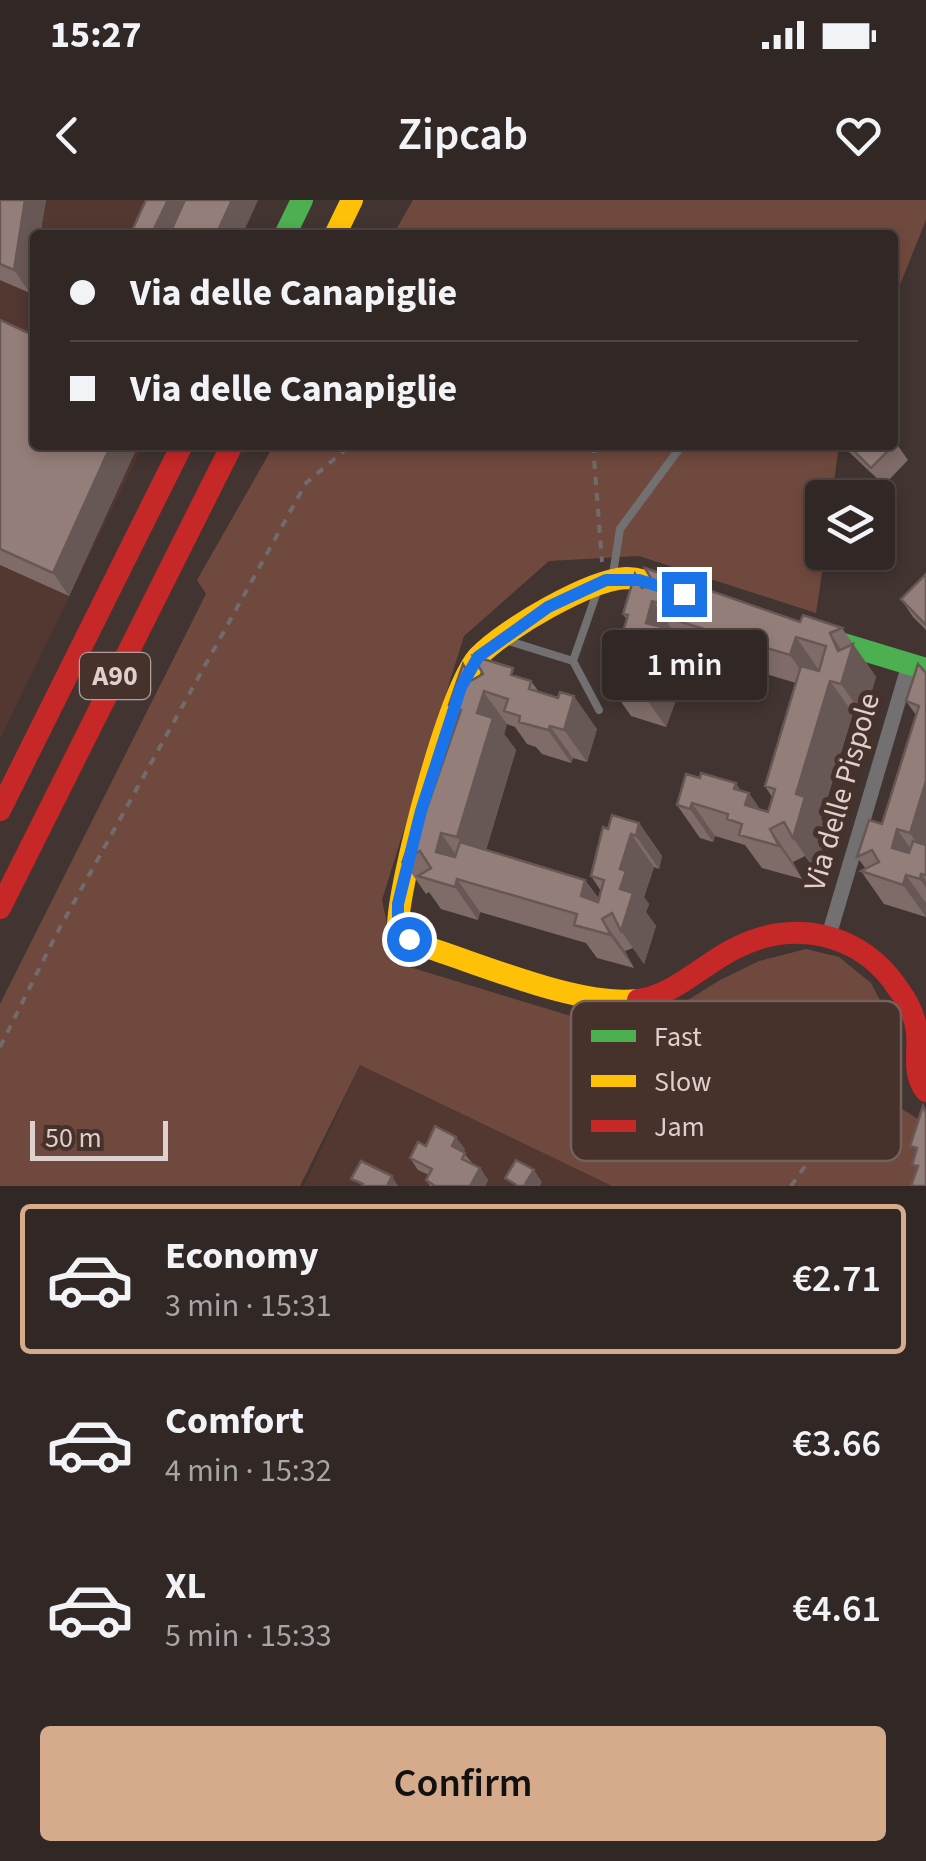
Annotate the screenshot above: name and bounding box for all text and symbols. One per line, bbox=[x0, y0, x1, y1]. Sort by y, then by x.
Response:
text: 15:27 bbox=[50, 8, 142, 62]
text: Zipcab bbox=[398, 103, 528, 167]
icon: back bbox=[40, 108, 95, 163]
icon: heart bbox=[831, 108, 886, 163]
text: Via delle Canapiglie bbox=[130, 266, 457, 320]
text: Via delle Canapiglie bbox=[130, 362, 457, 416]
map controls bbox=[805, 480, 895, 570]
button: layers bbox=[805, 480, 895, 570]
route end bbox=[662, 572, 707, 617]
callout: 1 min bbox=[602, 629, 766, 699]
text: 1 min bbox=[646, 642, 723, 688]
road number: A90 bbox=[80, 653, 150, 699]
street label: Via delle Pispole bbox=[793, 688, 891, 896]
route start bbox=[387, 917, 432, 962]
legend bbox=[571, 1001, 901, 1161]
text: Fast bbox=[654, 1017, 702, 1057]
text: Slow bbox=[654, 1062, 711, 1102]
text: Jam bbox=[654, 1107, 705, 1147]
scale bar bbox=[30, 1116, 168, 1160]
text: 50 m bbox=[45, 1118, 102, 1158]
text: Economy bbox=[165, 1229, 318, 1283]
icon: car bbox=[45, 1234, 135, 1324]
text: €2.71 bbox=[793, 1252, 881, 1306]
text: 3 min · 15:31 bbox=[165, 1283, 332, 1329]
text: Comfort bbox=[165, 1394, 304, 1448]
icon: car bbox=[45, 1399, 135, 1489]
text: €3.66 bbox=[793, 1417, 881, 1471]
text: 4 min · 15:32 bbox=[165, 1448, 332, 1494]
text: XL bbox=[165, 1559, 206, 1613]
icon: car bbox=[45, 1564, 135, 1654]
text: €4.61 bbox=[793, 1582, 881, 1636]
text: 5 min · 15:33 bbox=[165, 1613, 332, 1659]
button: Confirm bbox=[40, 1726, 886, 1841]

